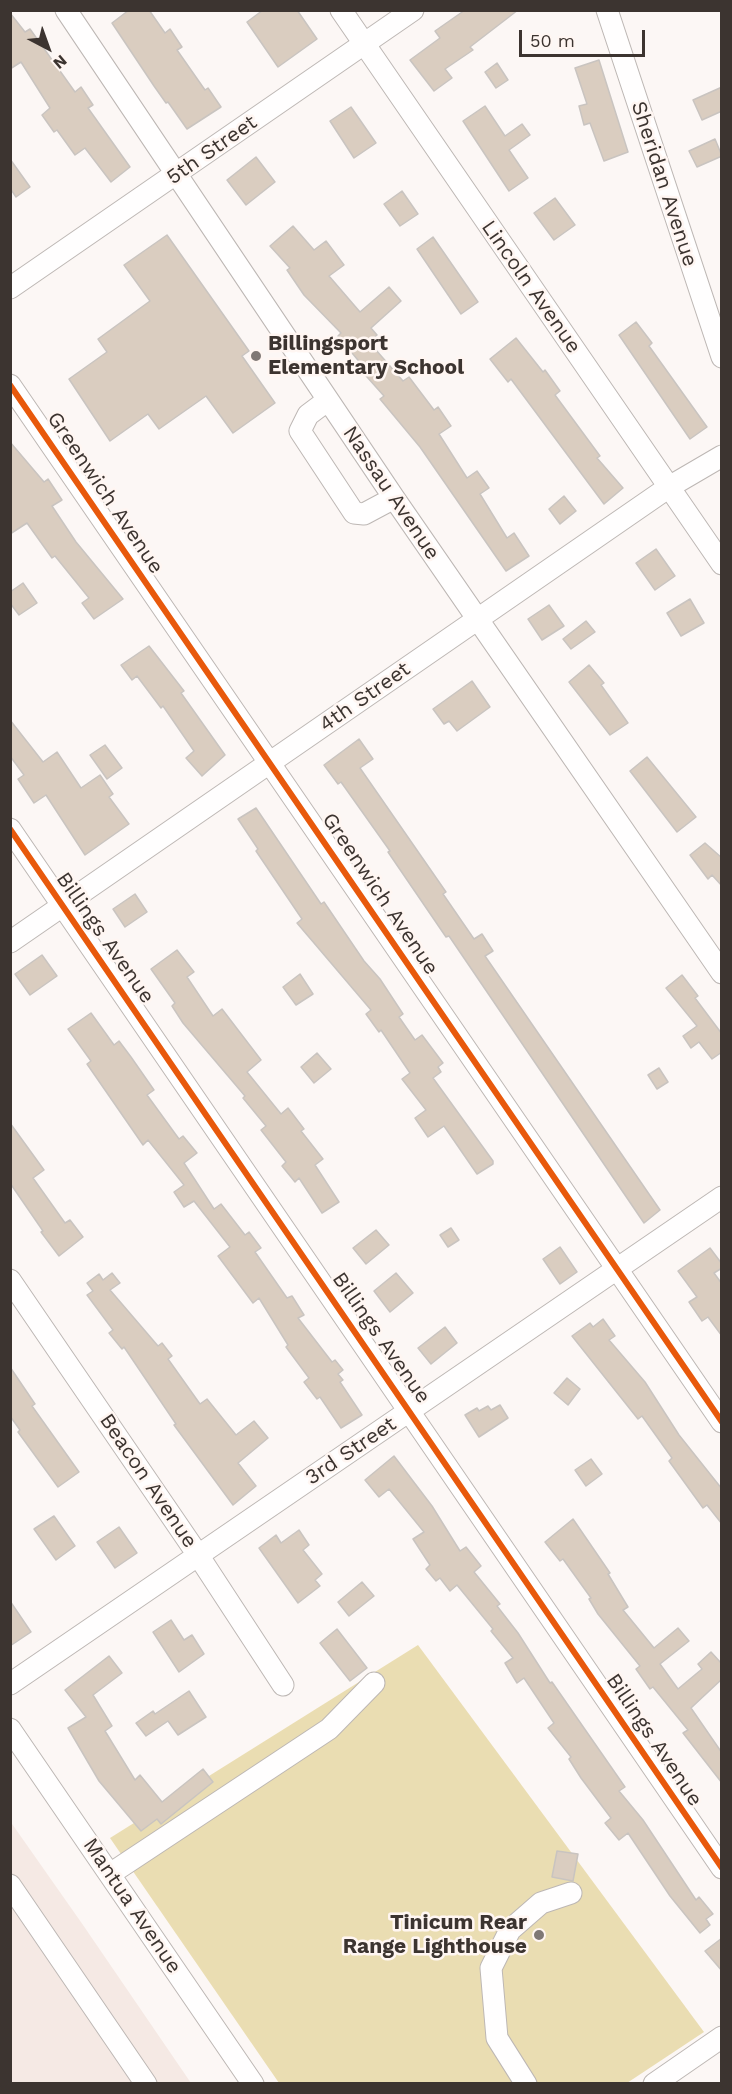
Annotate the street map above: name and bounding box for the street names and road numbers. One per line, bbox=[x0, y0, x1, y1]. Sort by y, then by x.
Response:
street label: Sheridan Avenue bbox=[625, 98, 703, 270]
street label: 5th Street bbox=[162, 110, 262, 190]
street label: Lincoln Avenue bbox=[476, 216, 586, 358]
street label: Greenwich Avenue bbox=[41, 407, 169, 579]
street label: Nassau Avenue bbox=[337, 421, 445, 565]
street label: 4th Street bbox=[315, 657, 415, 737]
street label: Greenwich Avenue bbox=[316, 808, 444, 980]
street label: Billings Avenue bbox=[50, 868, 160, 1008]
street label: Billings Avenue bbox=[326, 1268, 436, 1408]
street label: Beacon Avenue bbox=[94, 1409, 202, 1553]
street label: 3rd Street bbox=[301, 1411, 401, 1491]
street label: Billings Avenue bbox=[600, 1669, 708, 1811]
street label: Mantua Avenue bbox=[77, 1834, 187, 1978]

